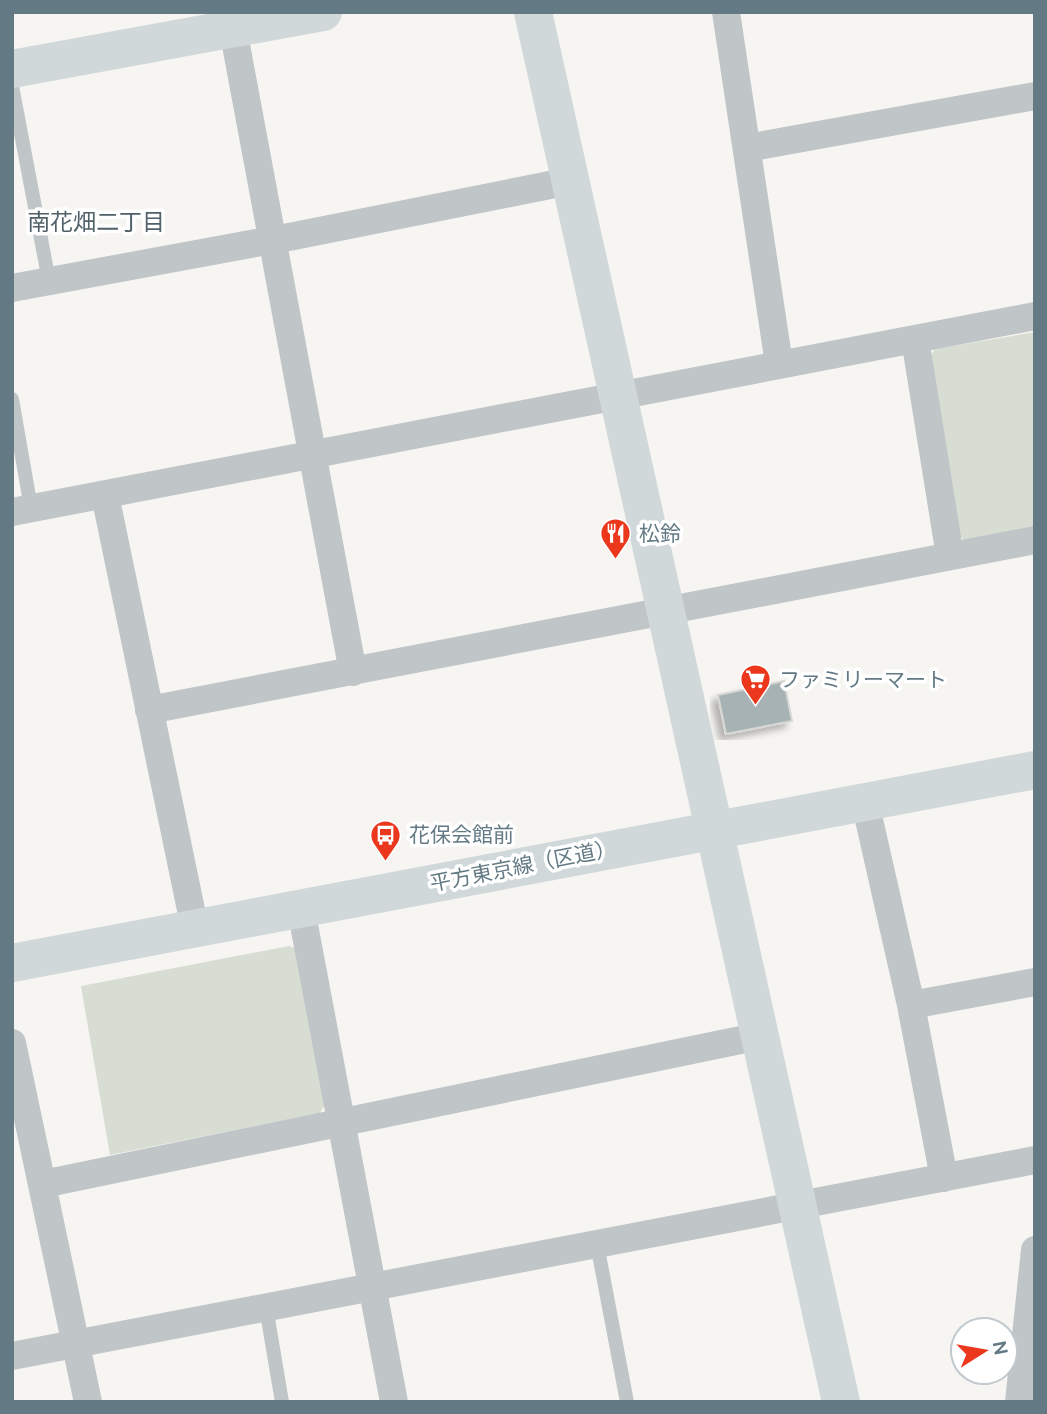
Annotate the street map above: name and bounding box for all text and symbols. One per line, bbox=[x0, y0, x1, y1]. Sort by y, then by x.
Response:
district label: 南花畑二丁目 bbox=[27, 209, 165, 234]
restaurant icon: 松鈴 bbox=[599, 517, 633, 561]
place label: 松鈴 bbox=[639, 521, 681, 545]
supermarket icon: ファミリーマート bbox=[739, 663, 773, 707]
place label: ファミリーマート bbox=[779, 667, 947, 691]
bus stop icon: 花保会館前 bbox=[369, 818, 403, 862]
place label: 花保会館前 bbox=[409, 822, 514, 846]
street label: 平方東京線（区道） bbox=[428, 835, 618, 895]
north arrow bbox=[949, 1316, 1019, 1386]
text: N bbox=[989, 1339, 1013, 1357]

